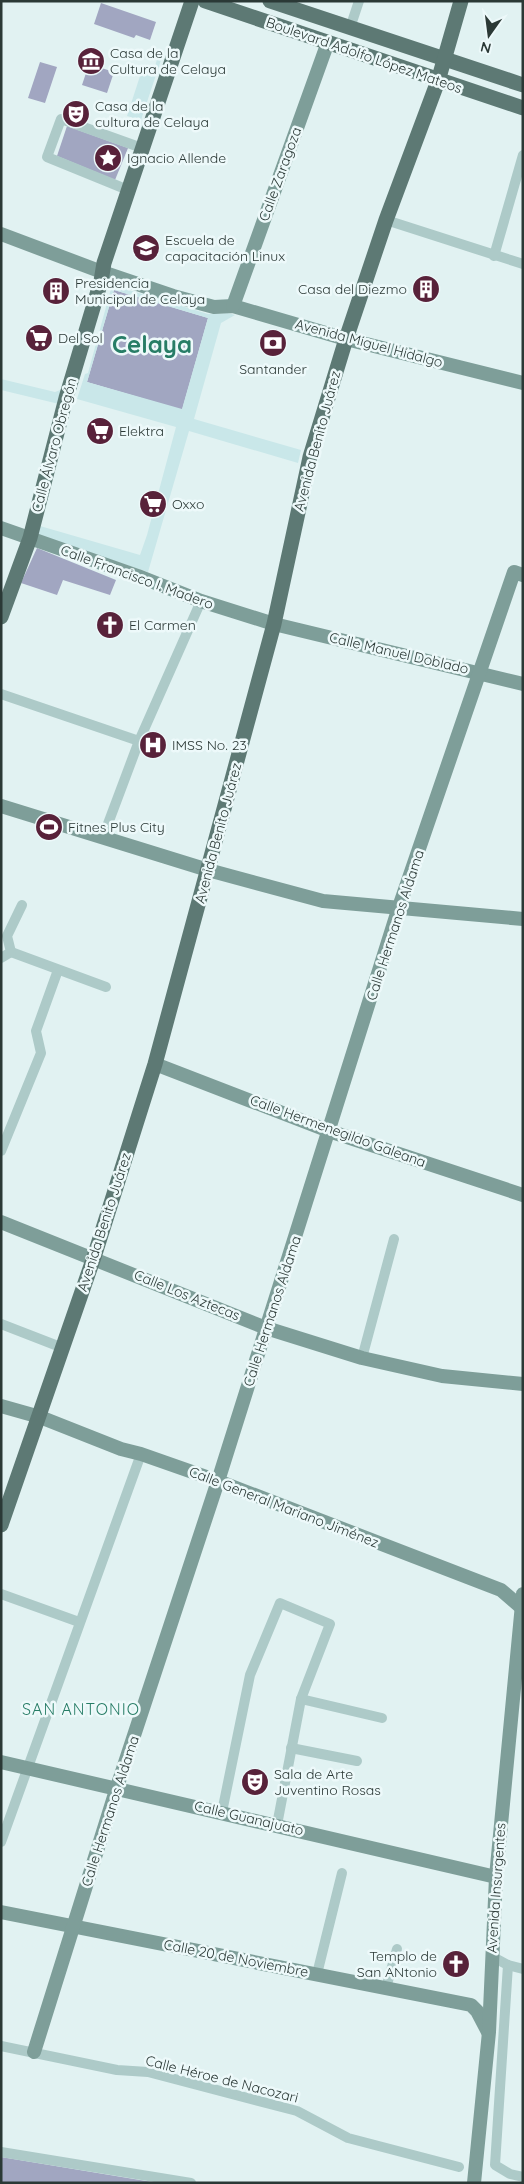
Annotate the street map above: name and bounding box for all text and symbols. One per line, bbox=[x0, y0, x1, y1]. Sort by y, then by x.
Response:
north arrow bbox=[464, 10, 514, 60]
street label: Boulevard Adolfo López Mateos bbox=[264, 13, 464, 97]
text: N bbox=[479, 38, 493, 58]
place label: Casa de la Cultura de Celaya bbox=[110, 44, 226, 78]
museum icon: Casa de la Cultura de Celaya bbox=[76, 46, 106, 76]
place label: Casa de la cultura de Celaya bbox=[95, 97, 209, 131]
theatre icon: Casa de la cultura de Celaya bbox=[61, 99, 91, 129]
street label: Calle Zaragoza bbox=[255, 124, 305, 224]
place icon: Ignacio Allende bbox=[93, 143, 123, 173]
place label: Ignacio Allende bbox=[127, 149, 226, 167]
place label: Escuela de capacitación Linux bbox=[165, 231, 285, 265]
school or university icon: Escuela de capacitación Linux bbox=[131, 233, 161, 263]
place label: Presidencia Municipal de Celaya bbox=[75, 274, 205, 308]
building icon: Casa del Diezmo bbox=[411, 274, 441, 304]
building icon: Presidencia Municipal de Celaya bbox=[41, 276, 71, 306]
place label: Casa del Diezmo bbox=[298, 280, 407, 298]
street label: Avenida Miguel Hidalgo bbox=[293, 315, 445, 371]
supermarket icon: Del Sol bbox=[24, 323, 54, 353]
bank icon: Santander bbox=[258, 328, 288, 358]
place label: Del Sol bbox=[58, 329, 103, 347]
district label: Celaya bbox=[112, 329, 192, 359]
place label: Santander bbox=[239, 360, 307, 378]
street label: Avenida Benito Juárez bbox=[290, 368, 345, 513]
street label: Calle Álvaro Obregón bbox=[27, 376, 81, 514]
supermarket icon: Elektra bbox=[85, 416, 115, 446]
place label: Elektra bbox=[119, 422, 164, 440]
supermarket icon: Oxxo bbox=[138, 489, 168, 519]
place label: Oxxo bbox=[172, 495, 204, 513]
street label: Calle Francisco I. Madero bbox=[58, 541, 216, 613]
church icon: El Carmen bbox=[95, 610, 125, 640]
place label: El Carmen bbox=[129, 616, 196, 634]
street label: Calle Manuel Doblado bbox=[328, 628, 470, 678]
hospital icon: IMSS No. 23 bbox=[138, 730, 168, 760]
place label: IMSS No. 23 bbox=[172, 736, 247, 754]
street label: Avenida Benito Juárez bbox=[191, 760, 246, 905]
sports icon: Fitnes Plus City bbox=[34, 812, 64, 842]
place label: Fitnes Plus City bbox=[68, 818, 165, 836]
street label: Calle Hermanos Aldama bbox=[362, 847, 428, 1003]
street label: Calle Hermenegildo Galeana bbox=[248, 1091, 428, 1171]
street label: Avenida Benito Juárez bbox=[73, 1150, 135, 1294]
street label: Calle Hermanos Aldama bbox=[239, 1233, 305, 1389]
street label: Calle Los Aztecas bbox=[131, 1266, 243, 1324]
street label: Calle General Mariano Jiménez bbox=[187, 1462, 382, 1552]
district label: SAN ANTONIO bbox=[22, 1699, 140, 1719]
street label: Calle Hermanos Aldama bbox=[77, 1733, 143, 1889]
place label: Sala de Arte Juventino Rosas bbox=[274, 1765, 381, 1799]
theatre icon: Sala de Arte Juventino Rosas bbox=[240, 1767, 270, 1797]
street label: Calle Guanajuato bbox=[193, 1797, 305, 1839]
street label: Avenida Insurgentes bbox=[482, 1822, 510, 1954]
street label: Calle 20 de Noviembre bbox=[162, 1935, 310, 1981]
place label: Templo de San ANtonio bbox=[357, 1947, 437, 1981]
church icon: Templo de San ANtonio bbox=[441, 1949, 471, 1979]
street label: Calle Héroe de Nacozari bbox=[144, 2051, 300, 2107]

